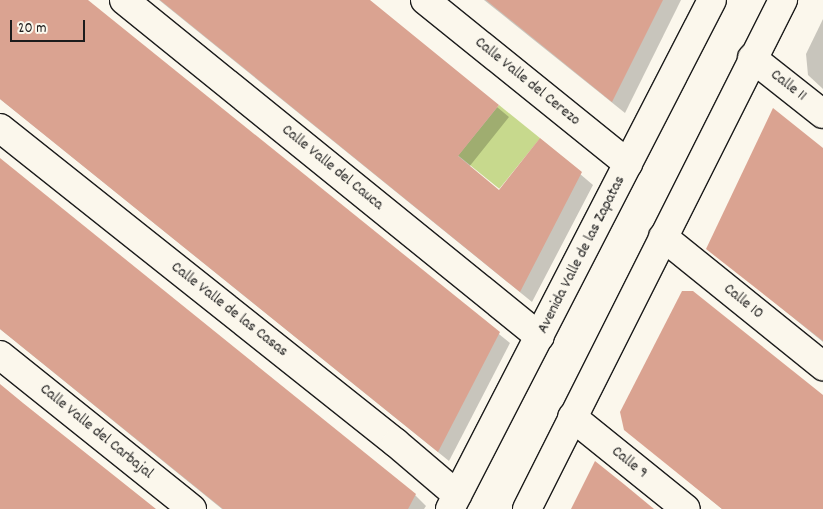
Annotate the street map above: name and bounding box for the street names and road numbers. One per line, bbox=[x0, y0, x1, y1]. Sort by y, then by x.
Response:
street label: Calle Valle del Cerezo bbox=[470, 34, 584, 130]
street label: Calle 11 bbox=[766, 66, 810, 106]
street label: Calle Valle del Cauca bbox=[277, 121, 387, 215]
street label: Avenida Valle de las Zapatas bbox=[534, 173, 630, 337]
street label: Calle Valle de las Casas bbox=[167, 258, 291, 362]
street label: Calle 10 bbox=[719, 280, 767, 324]
street label: Calle Valle del Carbajal bbox=[35, 380, 157, 484]
street label: Calle 9 bbox=[607, 443, 651, 483]

